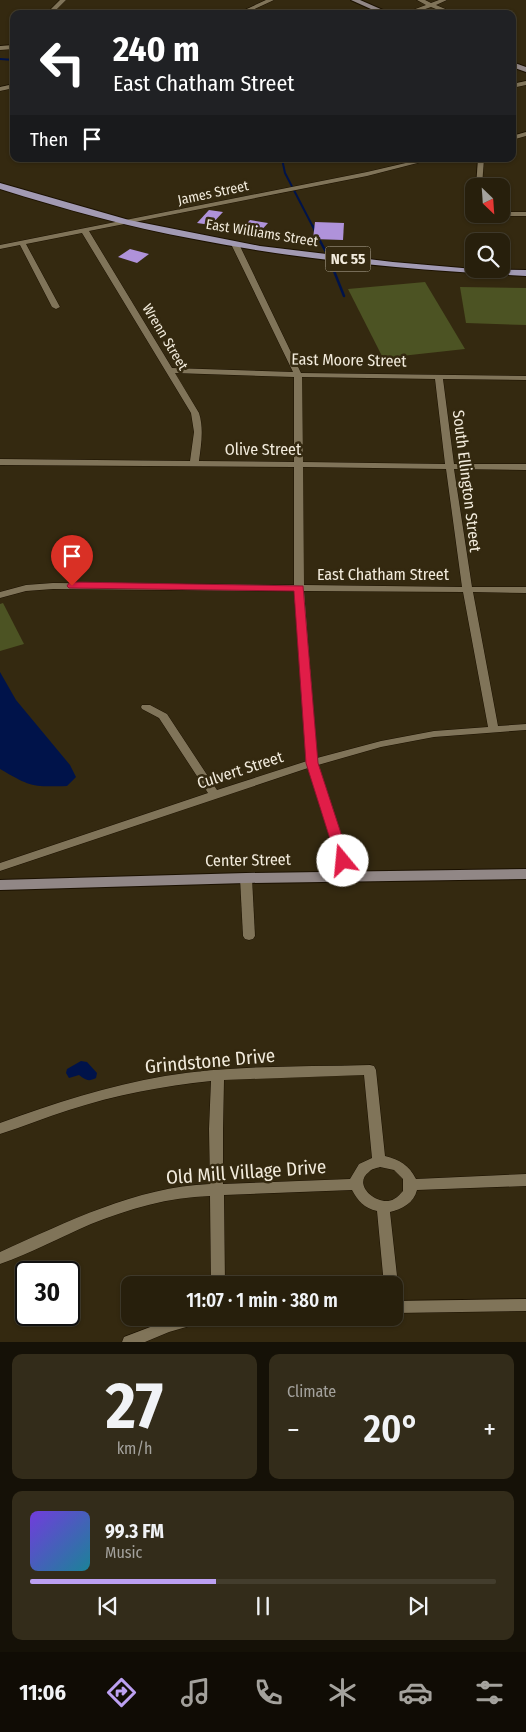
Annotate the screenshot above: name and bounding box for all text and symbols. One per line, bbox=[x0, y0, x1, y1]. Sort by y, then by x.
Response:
text: 240 m bbox=[113, 28, 200, 70]
icon: left bbox=[30, 30, 95, 95]
text: East Chatham Street bbox=[113, 70, 295, 97]
icon: arrive bbox=[78, 125, 106, 153]
text: Then bbox=[30, 128, 68, 151]
street label: James Street bbox=[176, 177, 250, 209]
north arrow bbox=[465, 178, 510, 222]
map controls bbox=[465, 178, 510, 278]
street label: East Williams Street bbox=[205, 216, 320, 250]
button: search bbox=[465, 233, 510, 278]
road number: NC 55 bbox=[326, 246, 370, 272]
street label: Wrenn Street bbox=[139, 301, 192, 374]
street label: East Moore Street bbox=[291, 349, 408, 371]
street label: South Ellington Street bbox=[449, 409, 485, 554]
street label: Olive Street bbox=[225, 440, 302, 459]
pin bbox=[51, 535, 93, 586]
icon: arrive bbox=[58, 542, 86, 570]
street label: East Chatham Street bbox=[317, 565, 450, 584]
street label: Culvert Street bbox=[195, 747, 286, 793]
position arrow bbox=[316, 834, 368, 886]
street label: Center Street bbox=[205, 850, 292, 870]
street label: Grindstone Drive bbox=[144, 1044, 276, 1078]
street label: Old Mill Village Drive bbox=[165, 1155, 327, 1189]
speed limit sign: 30 bbox=[15, 1261, 80, 1326]
text: 11:07 · 1 min · 380 m bbox=[186, 1289, 338, 1312]
text: 27 bbox=[106, 1367, 163, 1445]
text: Climate bbox=[287, 1382, 336, 1401]
text: 20° bbox=[364, 1406, 419, 1452]
text: − bbox=[287, 1413, 300, 1446]
text: + bbox=[483, 1413, 496, 1446]
text: km/h bbox=[117, 1439, 152, 1458]
text: 99.3 FM bbox=[105, 1520, 164, 1543]
text: Music bbox=[105, 1543, 142, 1562]
icon: previous bbox=[94, 1592, 122, 1620]
icon: pause bbox=[249, 1592, 277, 1620]
icon: next bbox=[404, 1592, 432, 1620]
icon: directions bbox=[104, 1675, 139, 1710]
icon: music bbox=[178, 1675, 213, 1710]
icon: phone bbox=[251, 1675, 286, 1710]
icon: climate bbox=[325, 1675, 360, 1710]
icon: car bbox=[398, 1675, 433, 1710]
icon: filters bbox=[472, 1675, 507, 1710]
text: 11:06 bbox=[19, 1679, 66, 1706]

